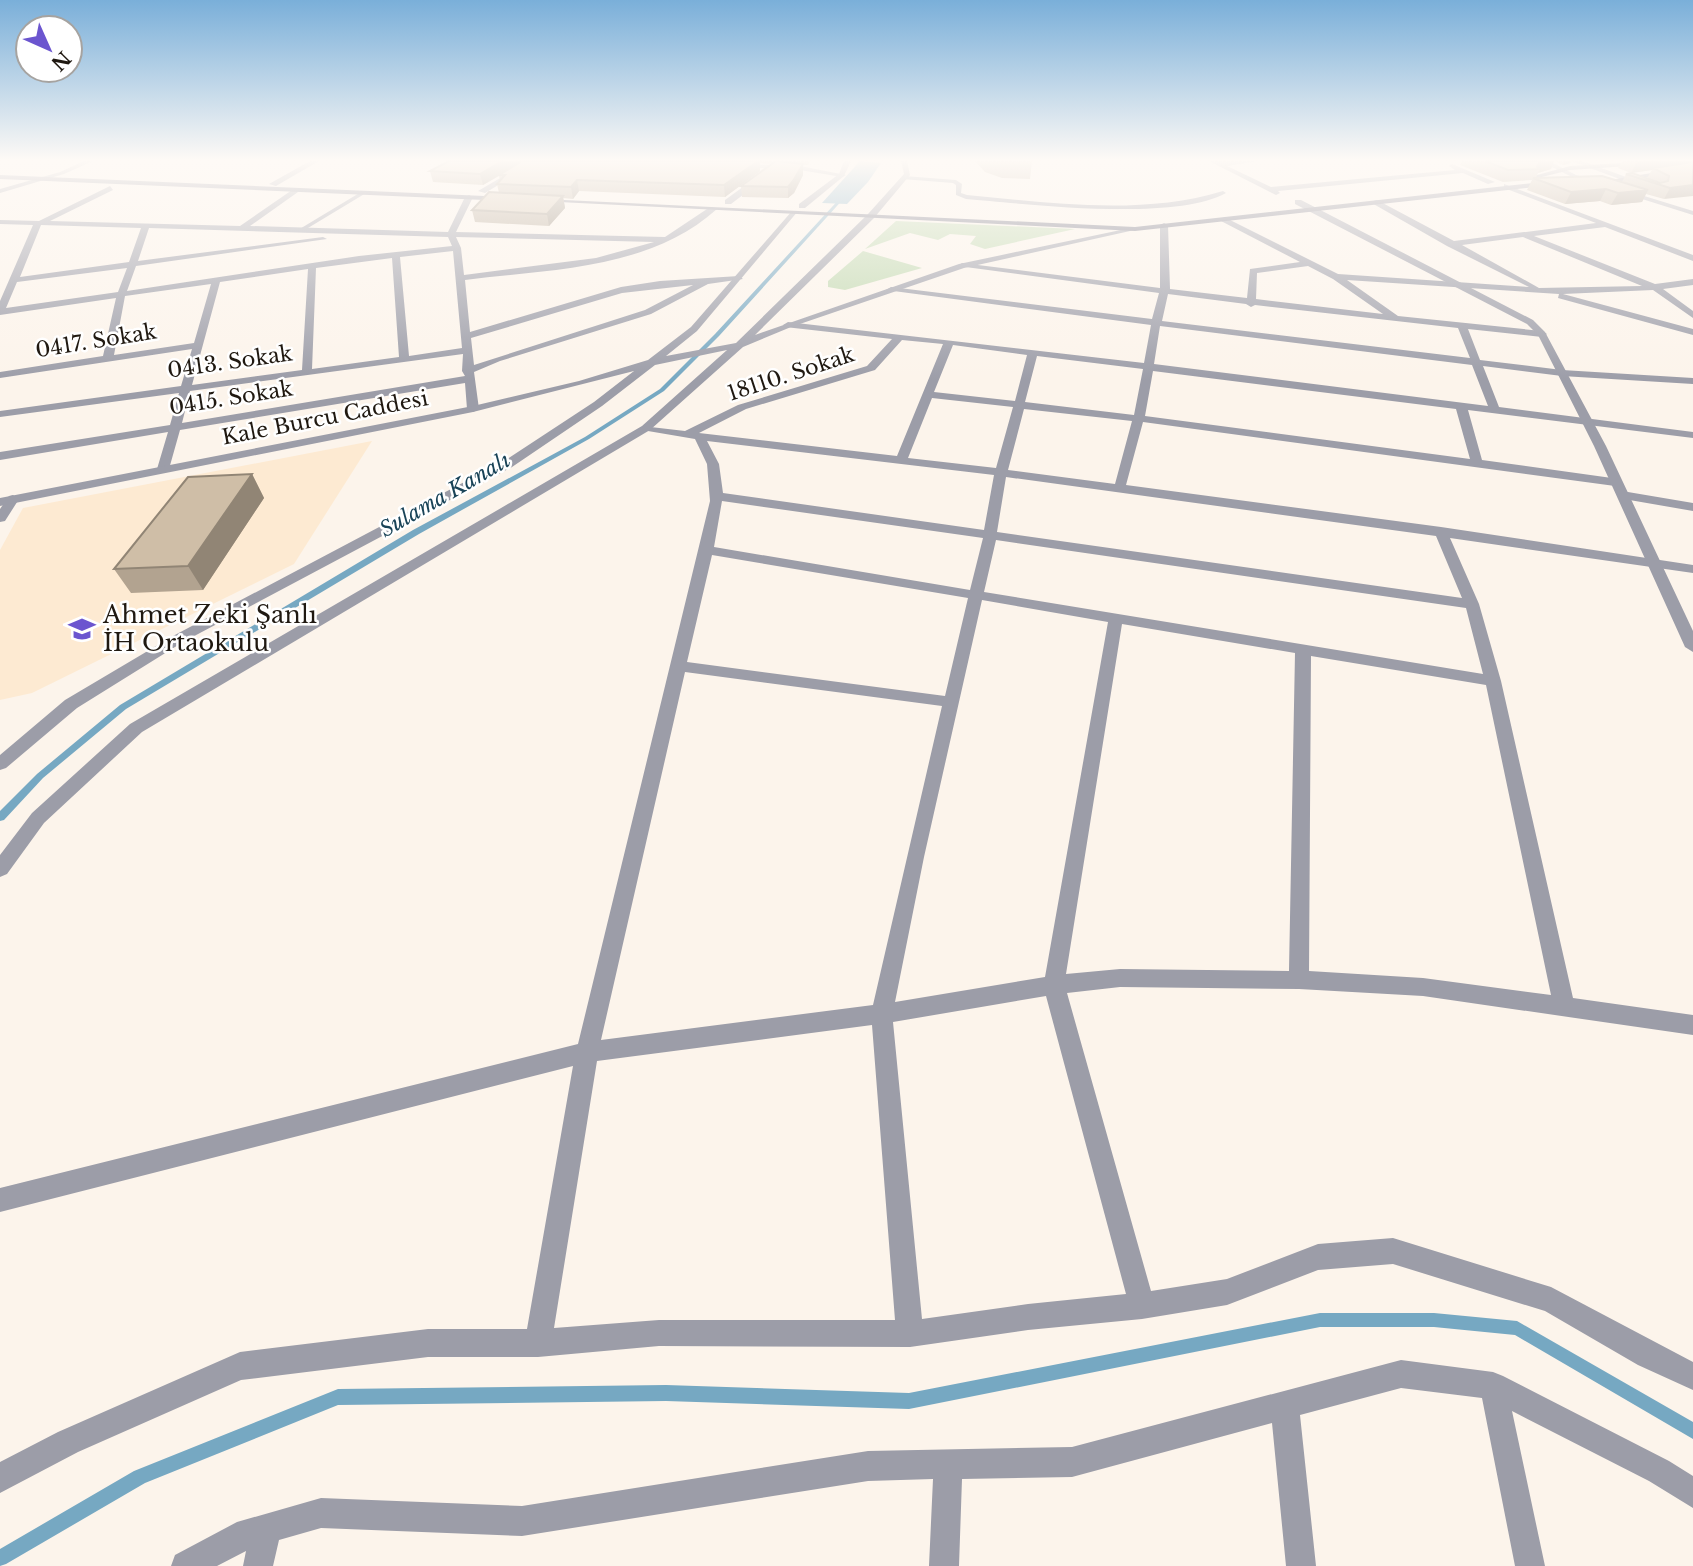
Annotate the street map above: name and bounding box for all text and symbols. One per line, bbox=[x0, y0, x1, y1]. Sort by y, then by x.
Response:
north arrow bbox=[14, 14, 84, 84]
text: N bbox=[46, 46, 75, 75]
street label: 0417. Sokak bbox=[34, 319, 159, 363]
street label: 0413. Sokak bbox=[166, 340, 294, 384]
street label: 18110. Sokak bbox=[724, 341, 858, 407]
street label: 0415. Sokak bbox=[167, 375, 295, 421]
street label: Kale Burcu Caddesi bbox=[220, 385, 430, 451]
water label: Sulama Kanalı bbox=[375, 447, 515, 543]
place label: Ahmet Zeki Şanlı İH Ortaokulu bbox=[102, 600, 317, 657]
school or university icon: Ahmet Zeki Şanlı İH Ortaokulu bbox=[67, 614, 97, 644]

